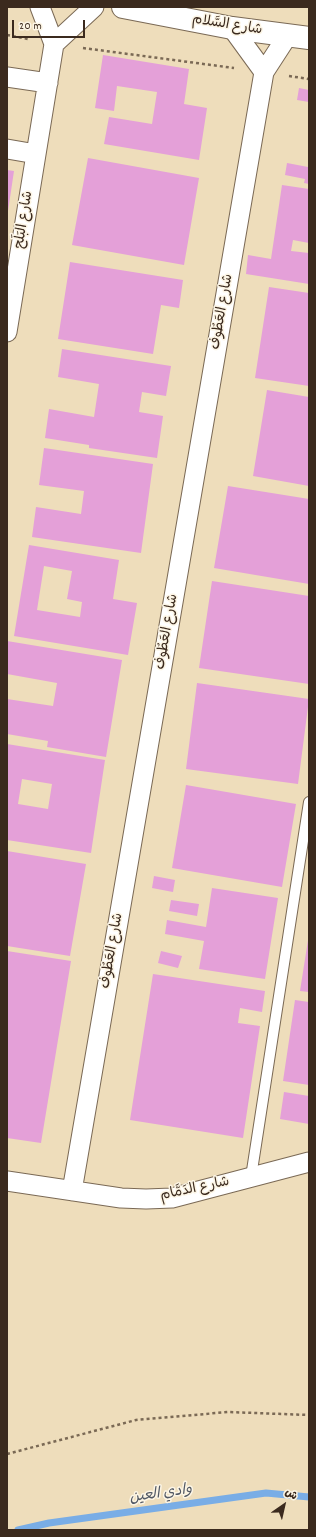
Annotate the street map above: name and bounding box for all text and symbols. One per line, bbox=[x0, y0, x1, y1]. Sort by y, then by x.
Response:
scale bar bbox=[14, 12, 87, 38]
street label: شارع السَّلام bbox=[191, 12, 263, 40]
text: 20 m bbox=[19, 18, 42, 35]
street label: شارع البَلَح bbox=[12, 190, 38, 250]
street label: شارع العَطُوف bbox=[208, 273, 238, 351]
street label: شارع العَطُوف bbox=[153, 593, 183, 671]
street label: شارع العَطُوف bbox=[98, 912, 128, 990]
street label: شارع الدَمَّام bbox=[159, 1174, 231, 1206]
water label: وادي العين bbox=[129, 1482, 193, 1508]
north arrow bbox=[264, 1485, 304, 1525]
text: ش bbox=[281, 1485, 300, 1505]

